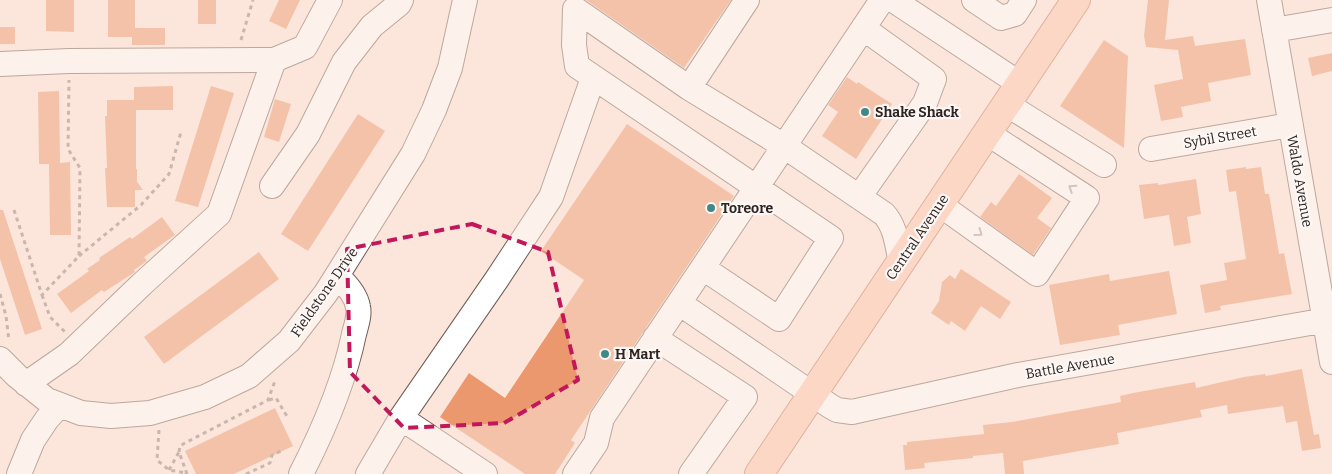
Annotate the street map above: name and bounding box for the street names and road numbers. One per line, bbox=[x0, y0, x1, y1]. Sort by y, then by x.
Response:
street label: Sybil Street bbox=[1182, 123, 1258, 152]
street label: Waldo Avenue bbox=[1283, 134, 1316, 228]
street label: Central Avenue bbox=[882, 191, 952, 283]
street label: Fieldstone Drive bbox=[287, 244, 362, 340]
street label: Battle Avenue bbox=[1024, 350, 1116, 383]

